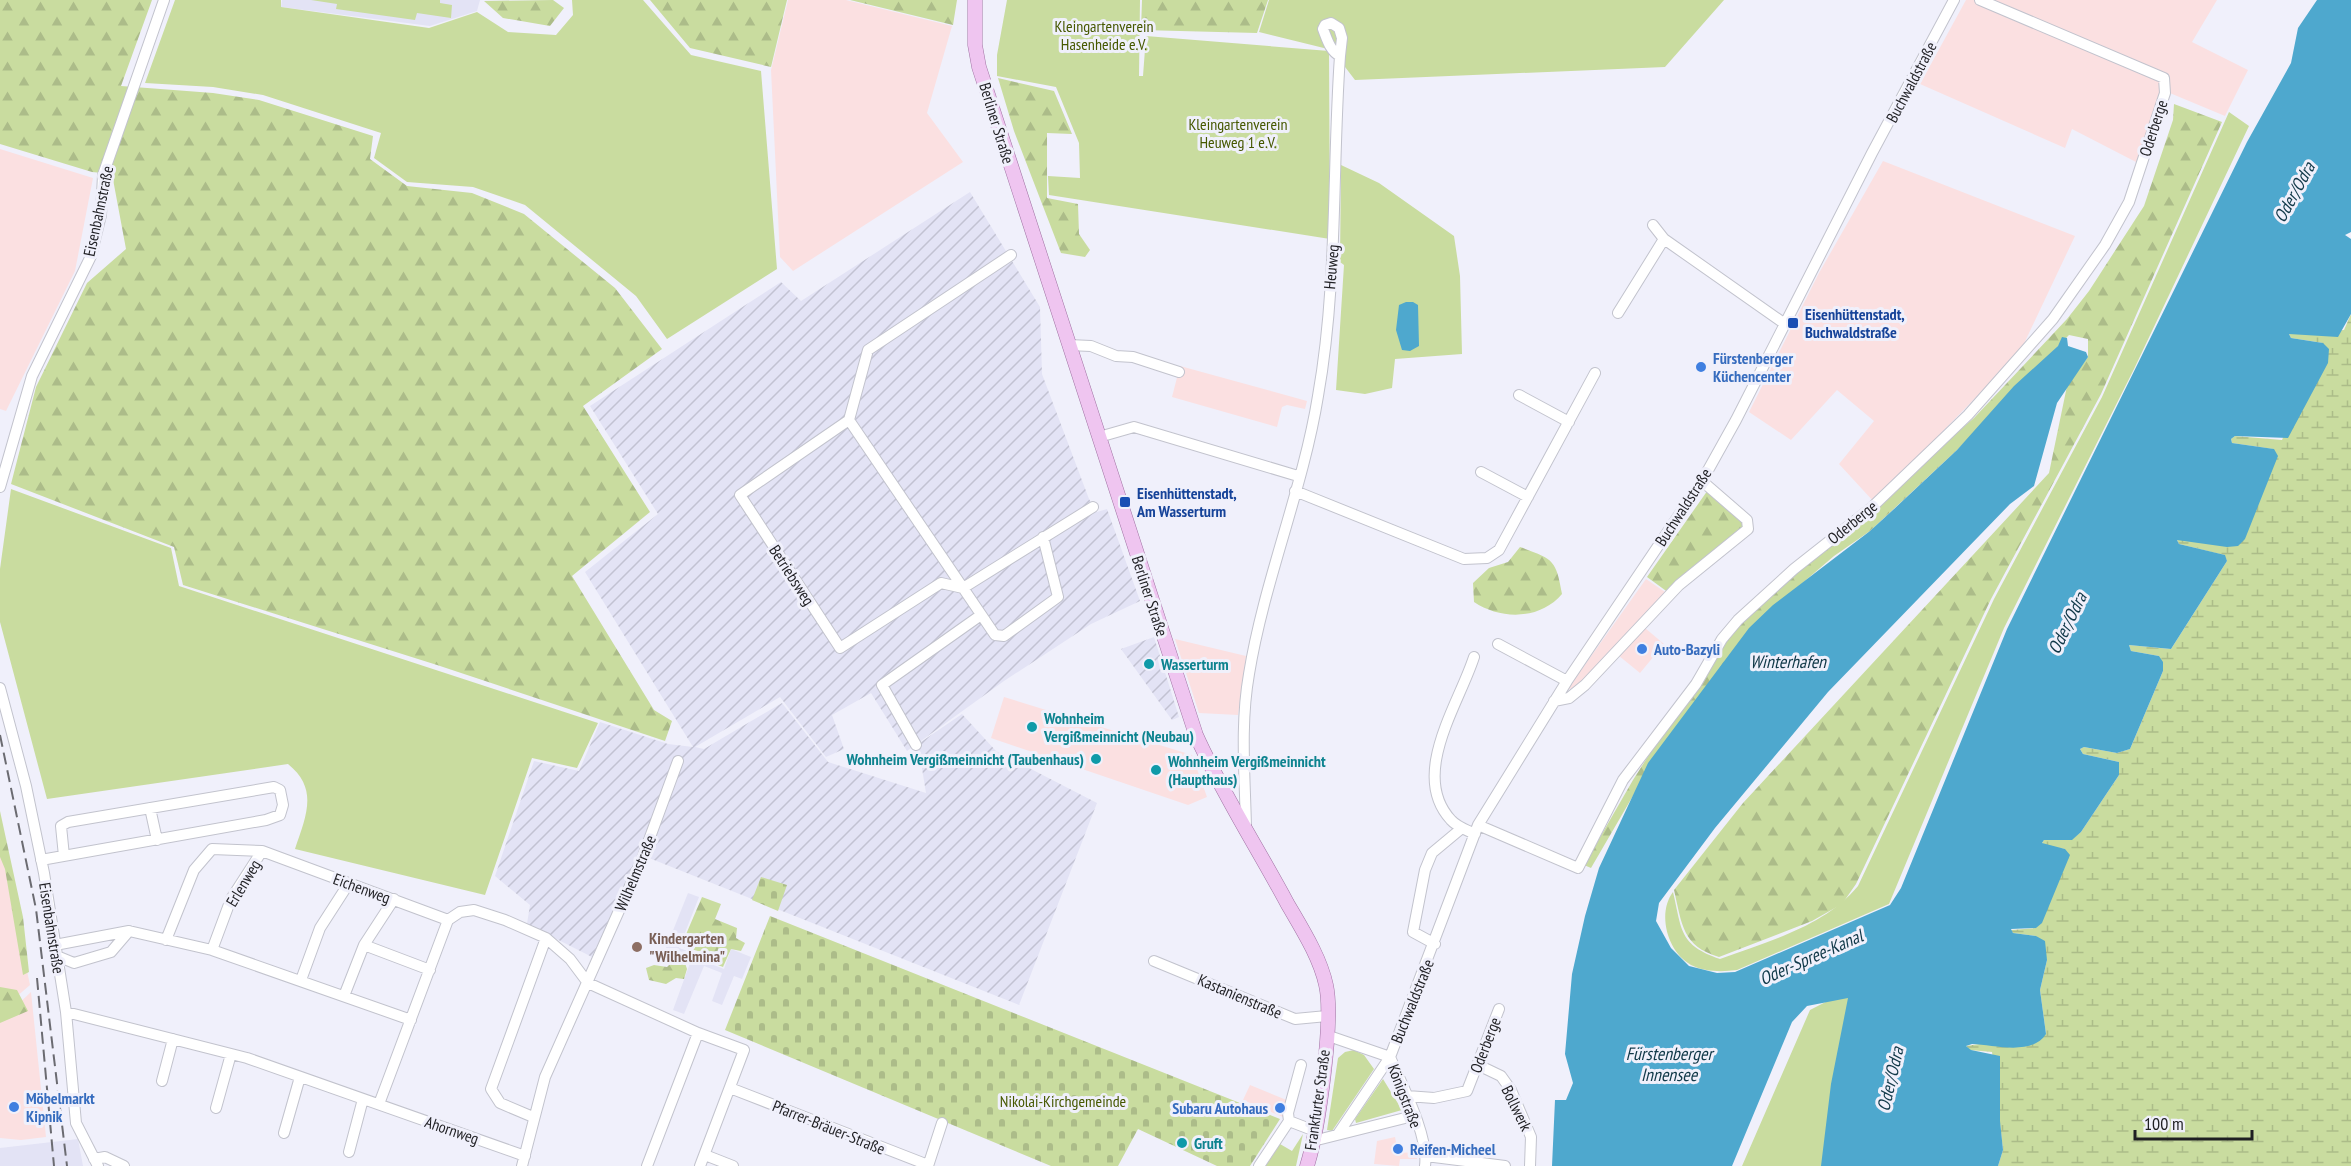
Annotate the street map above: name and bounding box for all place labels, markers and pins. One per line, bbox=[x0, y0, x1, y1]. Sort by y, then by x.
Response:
place label: Eisenhüttenstadt, Buchwaldstraße bbox=[1805, 304, 1905, 342]
marker: Eisenhüttenstadt, Buchwaldstraße bbox=[1786, 316, 1800, 330]
place label: Fürstenberger Küchencenter bbox=[1713, 348, 1793, 386]
marker: Fürstenberger Küchencenter bbox=[1694, 360, 1708, 374]
place label: Eisenhüttenstadt, Am Wasserturm bbox=[1136, 483, 1237, 521]
marker: Eisenhüttenstadt, Am Wasserturm bbox=[1118, 495, 1132, 509]
place label: Auto-Bazyli bbox=[1653, 639, 1721, 659]
marker: Auto-Bazyli bbox=[1635, 642, 1649, 656]
place label: Wasserturm bbox=[1160, 654, 1229, 674]
marker: Wasserturm bbox=[1142, 657, 1156, 671]
place label: Wohnheim Vergißmeinnicht (Neubau) bbox=[1043, 708, 1194, 746]
marker: Wohnheim Vergißmeinnicht (Neubau) bbox=[1025, 720, 1039, 734]
place label: Wohnheim Vergißmeinnicht (Taubenhaus) bbox=[846, 749, 1084, 769]
place label: Wohnheim Vergißmeinnicht (Haupthaus) bbox=[1167, 751, 1326, 789]
marker: Wohnheim Vergißmeinnicht (Taubenhaus) bbox=[1089, 752, 1103, 766]
marker: Wohnheim Vergißmeinnicht (Haupthaus) bbox=[1149, 763, 1163, 777]
place label: Kindergarten "Wilhelmina" bbox=[649, 928, 725, 966]
marker: Kindergarten "Wilhelmina" bbox=[630, 940, 644, 954]
place label: Möbelmarkt Kipnik bbox=[26, 1088, 95, 1126]
place label: Subaru Autohaus bbox=[1172, 1098, 1268, 1118]
marker: Möbelmarkt Kipnik bbox=[7, 1100, 21, 1114]
marker: Subaru Autohaus bbox=[1273, 1101, 1287, 1115]
place label: Gruft bbox=[1194, 1133, 1223, 1153]
marker: Gruft bbox=[1175, 1136, 1189, 1150]
place label: Reifen-Micheel bbox=[1410, 1139, 1496, 1159]
marker: Reifen-Micheel bbox=[1391, 1142, 1405, 1156]

